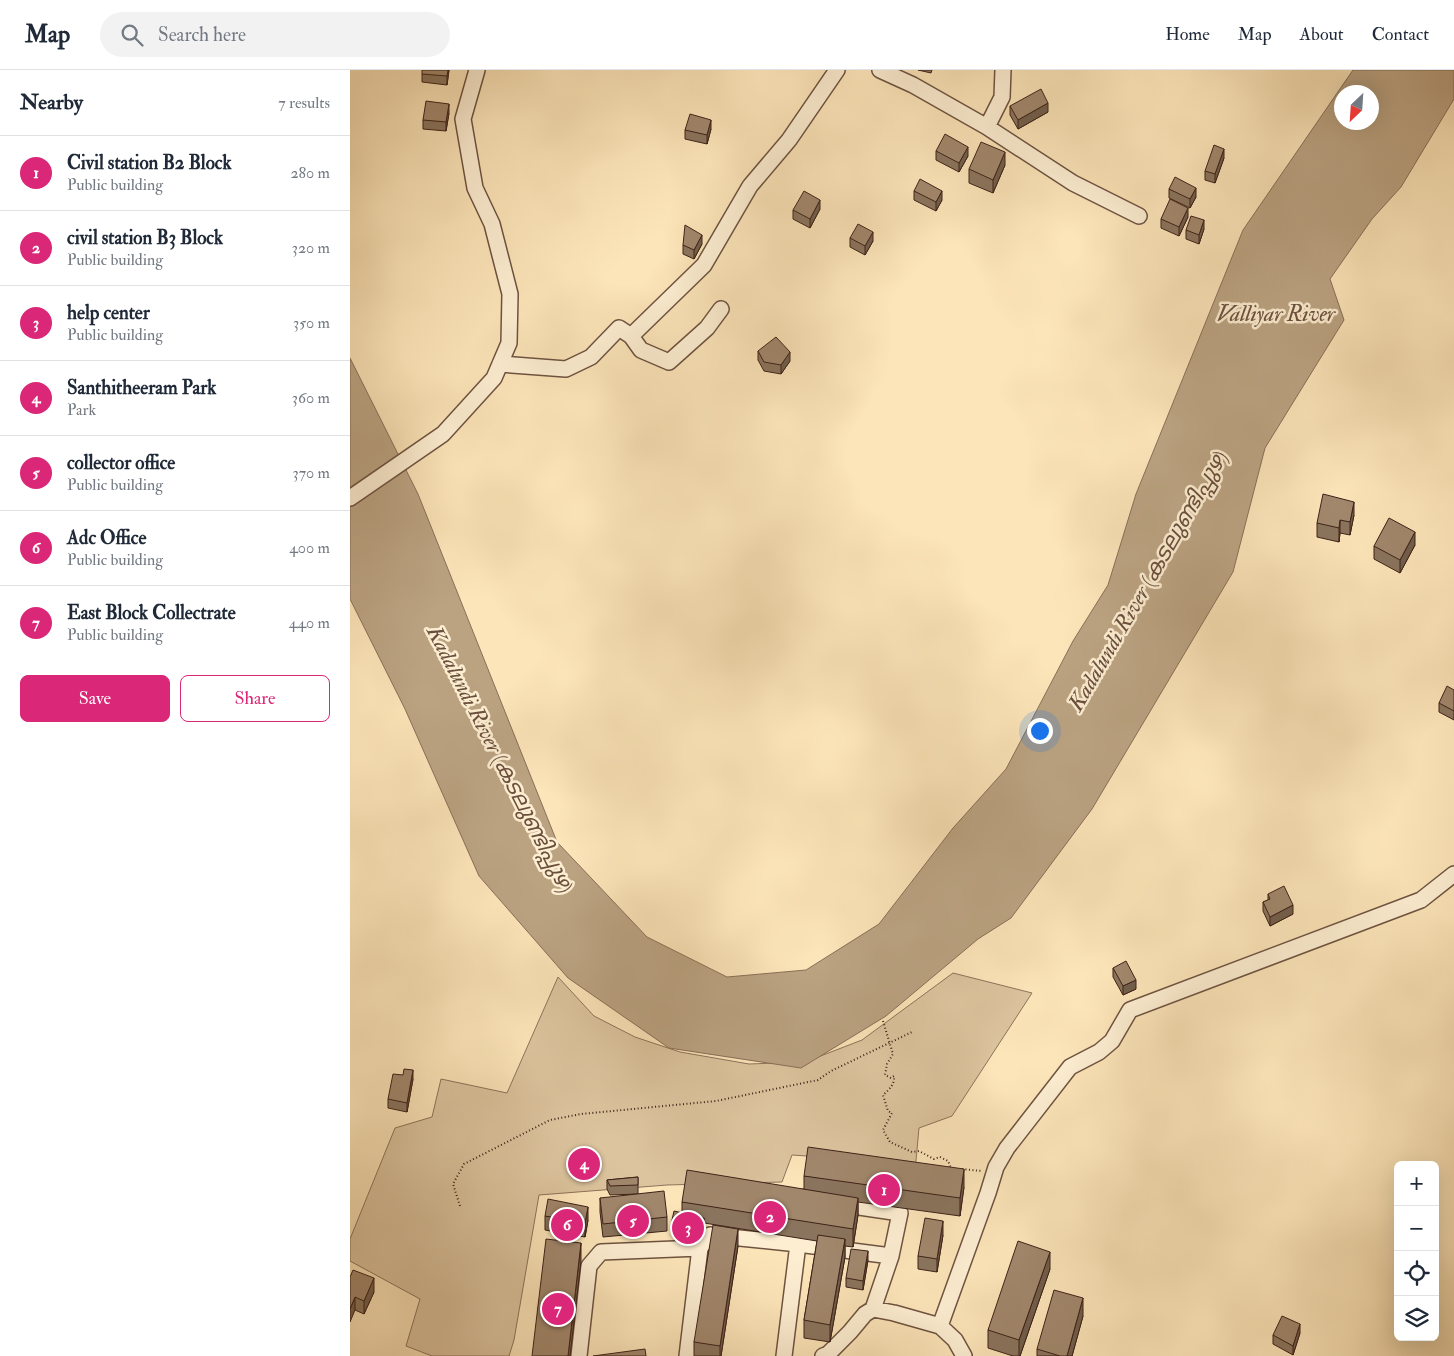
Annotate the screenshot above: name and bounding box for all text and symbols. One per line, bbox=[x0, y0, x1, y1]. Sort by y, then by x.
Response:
search box bbox=[100, 12, 450, 57]
text: Map bbox=[25, 19, 70, 50]
icon: search bbox=[118, 21, 146, 49]
text: Search here bbox=[158, 23, 246, 47]
text: Home bbox=[1165, 23, 1210, 46]
text: Map bbox=[1238, 23, 1272, 46]
text: About bbox=[1300, 23, 1344, 46]
text: Contact bbox=[1372, 23, 1429, 46]
north arrow bbox=[1334, 85, 1379, 130]
text: Nearby bbox=[20, 89, 83, 116]
text: 7 results bbox=[278, 93, 330, 113]
text: Civil station B2 Block bbox=[67, 151, 232, 175]
text: 1 bbox=[33, 163, 39, 183]
text: 280 m bbox=[290, 163, 330, 183]
text: Public building bbox=[67, 175, 163, 195]
text: civil station B3 Block bbox=[67, 226, 223, 250]
text: 2 bbox=[32, 238, 40, 258]
text: 320 m bbox=[292, 238, 330, 258]
text: Public building bbox=[67, 250, 163, 270]
water label: Valliyar River bbox=[1217, 300, 1337, 328]
text: help center bbox=[67, 301, 150, 325]
text: 3 bbox=[33, 313, 39, 333]
text: 350 m bbox=[293, 313, 330, 333]
text: Public building bbox=[67, 325, 163, 345]
text: Santhitheeram Park bbox=[67, 376, 216, 400]
text: 4 bbox=[32, 388, 40, 408]
text: 360 m bbox=[292, 388, 330, 408]
text: Park bbox=[67, 400, 96, 420]
water label: Kadalundi River (കടലുണ്ടിപ്പുഴ) bbox=[1061, 446, 1235, 717]
text: collector office bbox=[67, 451, 175, 475]
text: 5 bbox=[32, 463, 40, 483]
text: 370 m bbox=[293, 463, 330, 483]
text: Public building bbox=[67, 475, 163, 495]
text: Adc Office bbox=[67, 526, 146, 550]
text: 6 bbox=[32, 538, 40, 558]
text: 400 m bbox=[289, 538, 330, 558]
text: Public building bbox=[67, 550, 163, 570]
text: East Block Collectrate bbox=[67, 601, 236, 625]
text: 7 bbox=[32, 613, 40, 633]
text: 440 m bbox=[289, 613, 330, 633]
water label: Kadalundi River (കടലുണ്ടിപ്പുഴ) bbox=[419, 620, 580, 898]
text: Public building bbox=[67, 625, 163, 645]
button: Save bbox=[20, 675, 170, 722]
button: Share bbox=[180, 675, 330, 722]
your location bbox=[1027, 718, 1053, 744]
pin: 4 bbox=[568, 1145, 600, 1183]
map controls bbox=[1394, 1161, 1439, 1341]
button: + bbox=[1394, 1161, 1439, 1206]
pin: 1 bbox=[868, 1171, 900, 1209]
pin: 2 bbox=[754, 1198, 786, 1236]
pin: 5 bbox=[617, 1202, 649, 1240]
pin: 6 bbox=[551, 1206, 583, 1244]
button: − bbox=[1394, 1206, 1439, 1251]
pin: 3 bbox=[672, 1209, 704, 1247]
button: locate bbox=[1394, 1251, 1439, 1296]
pin: 7 bbox=[542, 1290, 574, 1328]
button: layers bbox=[1394, 1296, 1439, 1341]

